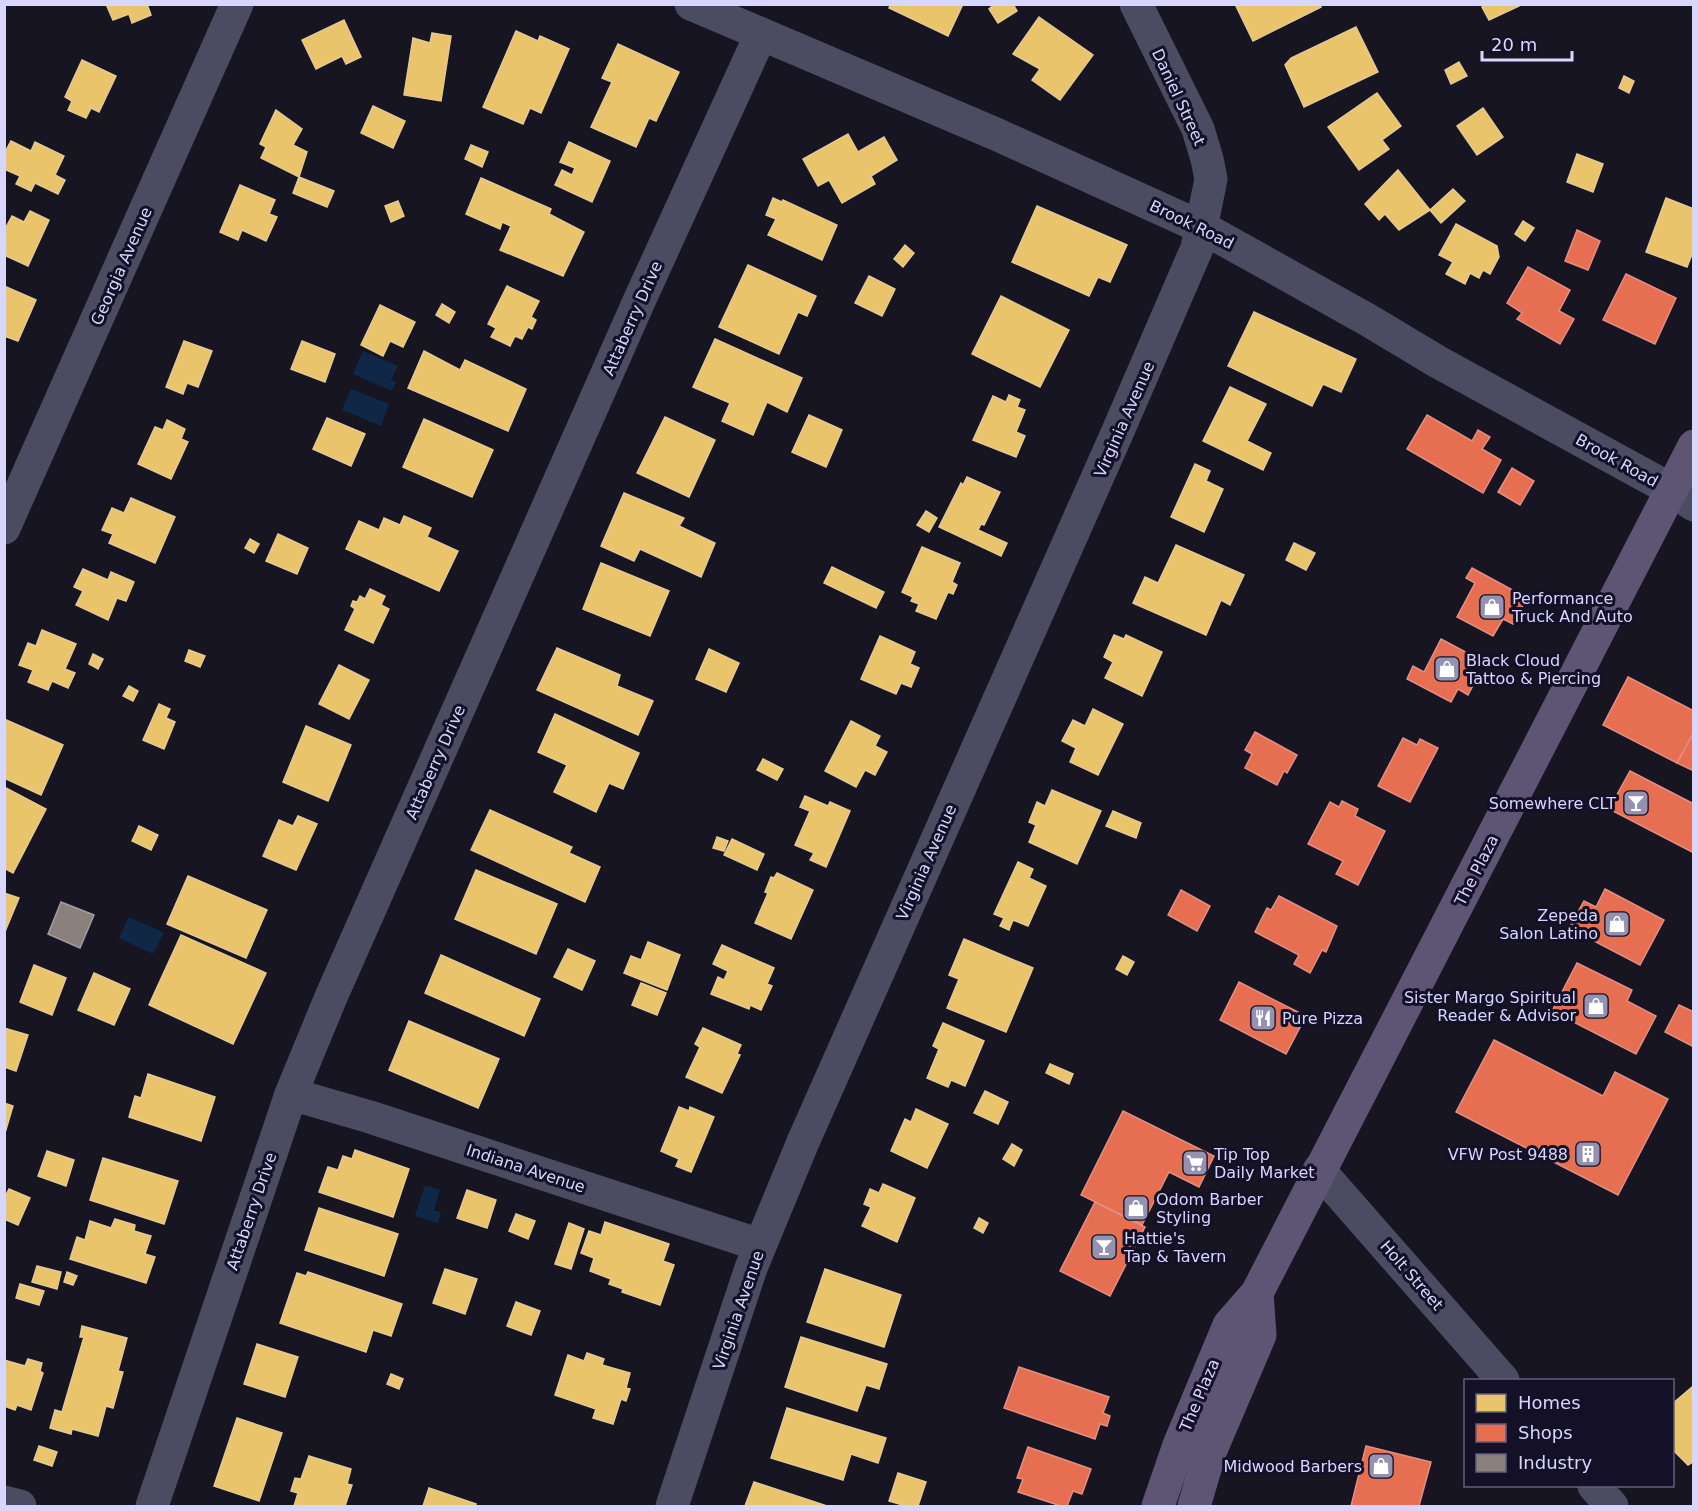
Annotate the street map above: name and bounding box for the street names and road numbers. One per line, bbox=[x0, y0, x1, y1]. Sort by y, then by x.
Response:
street label: Daniel Street bbox=[1148, 46, 1209, 149]
street label: Brook Road bbox=[1147, 196, 1237, 253]
street label: Georgia Avenue bbox=[87, 204, 156, 328]
street label: Attaberry Drive bbox=[599, 258, 666, 378]
street label: Virginia Avenue bbox=[1090, 358, 1159, 480]
street label: Brook Road bbox=[1572, 430, 1661, 491]
street label: Attaberry Drive bbox=[402, 702, 469, 822]
street label: Virginia Avenue bbox=[892, 801, 961, 923]
street label: The Plaza bbox=[1450, 832, 1502, 910]
street label: Indiana Avenue bbox=[464, 1140, 588, 1197]
street label: Attaberry Drive bbox=[222, 1150, 280, 1272]
street label: Holt Street bbox=[1376, 1237, 1447, 1314]
street label: Virginia Avenue bbox=[709, 1248, 768, 1372]
street label: The Plaza bbox=[1175, 1356, 1223, 1435]

